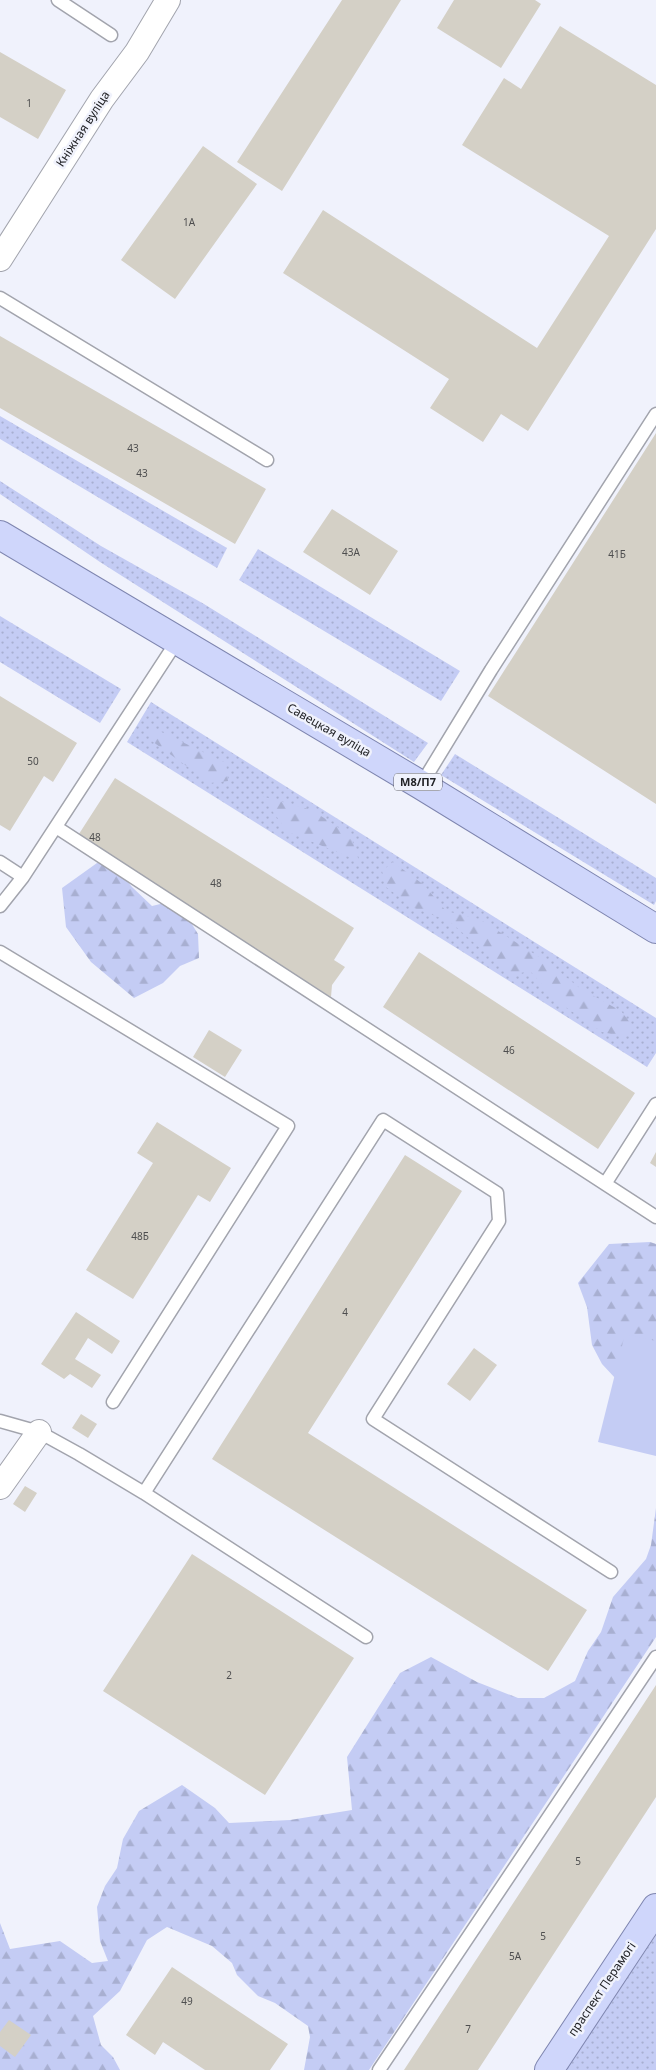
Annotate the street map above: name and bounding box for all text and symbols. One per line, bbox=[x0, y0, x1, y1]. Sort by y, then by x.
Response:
street label: Кніжная вуліца bbox=[52, 87, 114, 170]
house number: 1 bbox=[26, 96, 32, 110]
house number: 1А bbox=[183, 215, 196, 229]
house number: 43 bbox=[127, 441, 139, 455]
house number: 43 bbox=[136, 466, 148, 480]
house number: 43А bbox=[342, 545, 361, 559]
house number: 41Б bbox=[608, 547, 626, 561]
street label: Савецкая вуліца bbox=[284, 699, 374, 760]
house number: 50 bbox=[27, 754, 39, 768]
road number: М8/П7 bbox=[394, 774, 442, 790]
house number: 48 bbox=[89, 830, 101, 844]
house number: 48 bbox=[210, 876, 222, 890]
house number: 46 bbox=[503, 1043, 515, 1057]
house number: 48Б bbox=[131, 1229, 149, 1243]
house number: 4 bbox=[342, 1305, 348, 1319]
house number: 2 bbox=[226, 1668, 232, 1682]
house number: 5 bbox=[575, 1854, 581, 1868]
house number: 5 bbox=[540, 1929, 546, 1943]
street label: праспект Перамогі bbox=[564, 1938, 639, 2039]
house number: 5А bbox=[509, 1949, 522, 1963]
house number: 49 bbox=[181, 1994, 193, 2008]
house number: 7 bbox=[465, 2022, 471, 2036]

